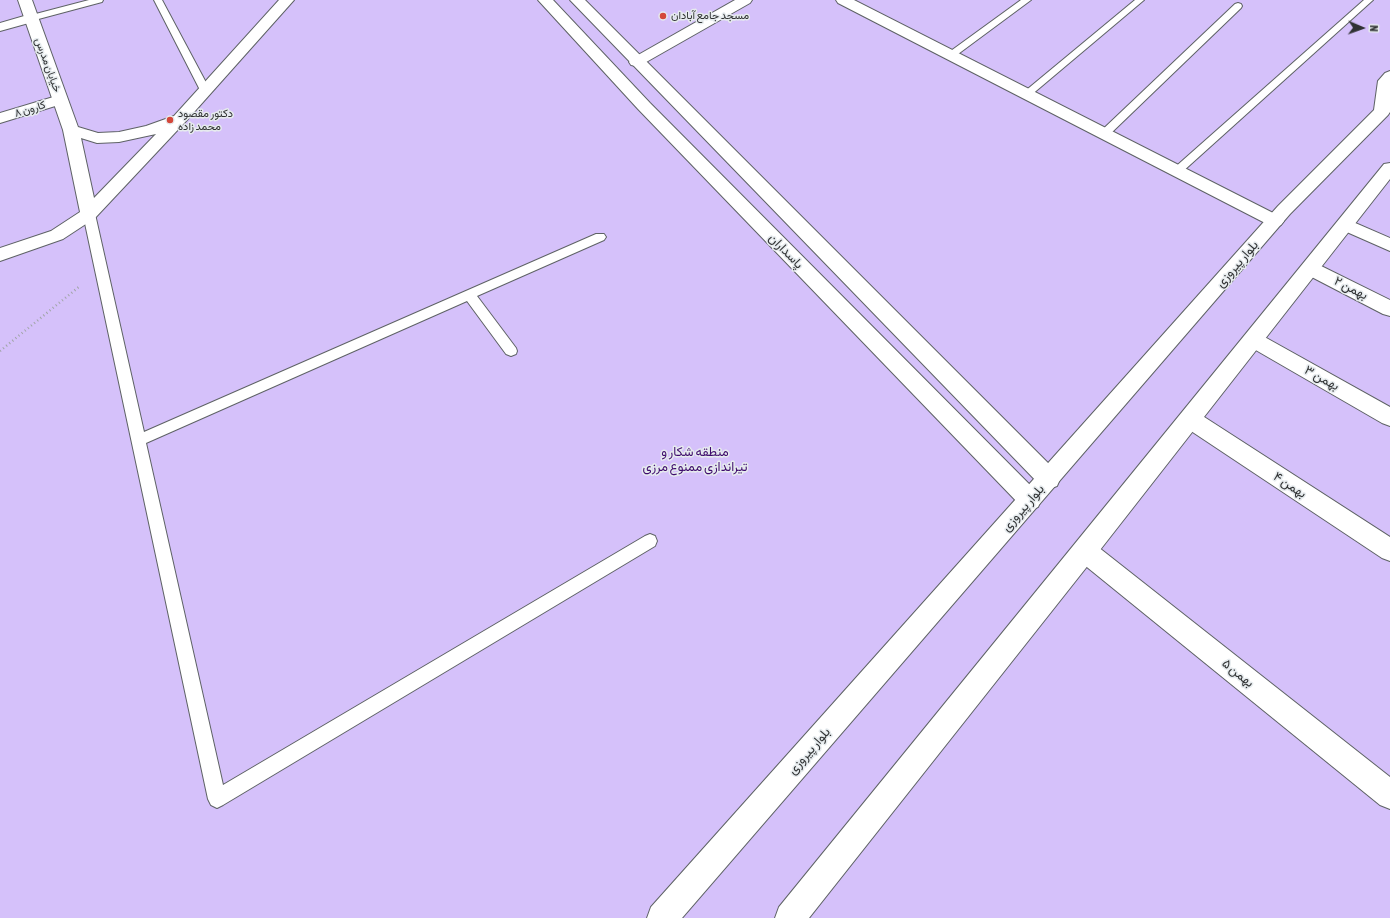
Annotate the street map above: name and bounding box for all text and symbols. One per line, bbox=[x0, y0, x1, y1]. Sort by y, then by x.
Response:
north arrow bbox=[1342, 8, 1382, 48]
place label: مسجد جامع آبادان bbox=[671, 9, 749, 23]
marker: مسجد جامع آبادان bbox=[658, 11, 668, 21]
text: N bbox=[1368, 25, 1380, 32]
street label: خیابان مدرس bbox=[32, 36, 64, 94]
street label: کارون ۸ bbox=[13, 98, 47, 120]
place label: دكتور مقصود محمد زاده bbox=[178, 107, 233, 133]
marker: دكتور مقصود محمد زاده bbox=[165, 115, 175, 125]
street label: پاسداران bbox=[765, 230, 807, 272]
street label: بلوار پیروزی bbox=[1212, 237, 1262, 291]
street label: بهمن ۲ bbox=[1332, 273, 1370, 303]
street label: بهمن ۳ bbox=[1302, 362, 1342, 394]
park label: منطقه شکار و تیراندازی ممنوع مرزی bbox=[642, 444, 748, 475]
street label: بهمن ۴ bbox=[1271, 469, 1309, 501]
street label: بلوار پیروزی bbox=[998, 481, 1048, 535]
street label: بهمن ۵ bbox=[1219, 655, 1257, 691]
street label: بلوار پیروزی bbox=[784, 724, 834, 778]

